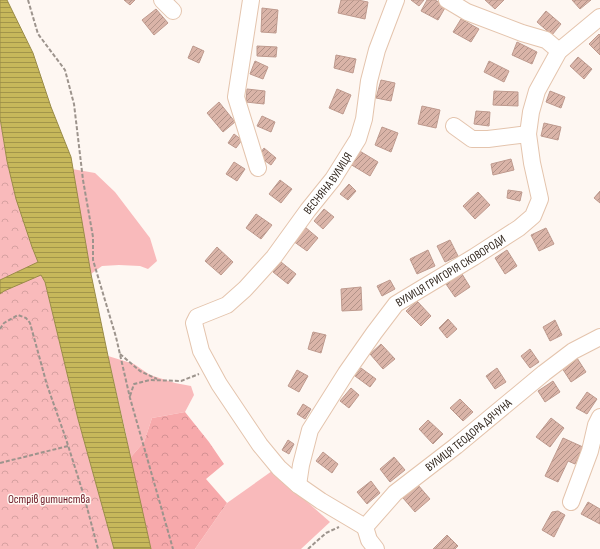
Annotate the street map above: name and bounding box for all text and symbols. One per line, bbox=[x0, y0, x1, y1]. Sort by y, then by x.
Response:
street label: ВЕСНЯНА ВУЛИЦЯ bbox=[300, 150, 356, 217]
street label: ВУЛИЦЯ ГРИГОРІЯ СКОВОРОДИ bbox=[393, 232, 509, 310]
street label: ВУЛИЦЯ ТЕОДОРА ДЯЧУНА bbox=[423, 395, 516, 475]
park label: Острів дитинства bbox=[8, 492, 90, 507]

